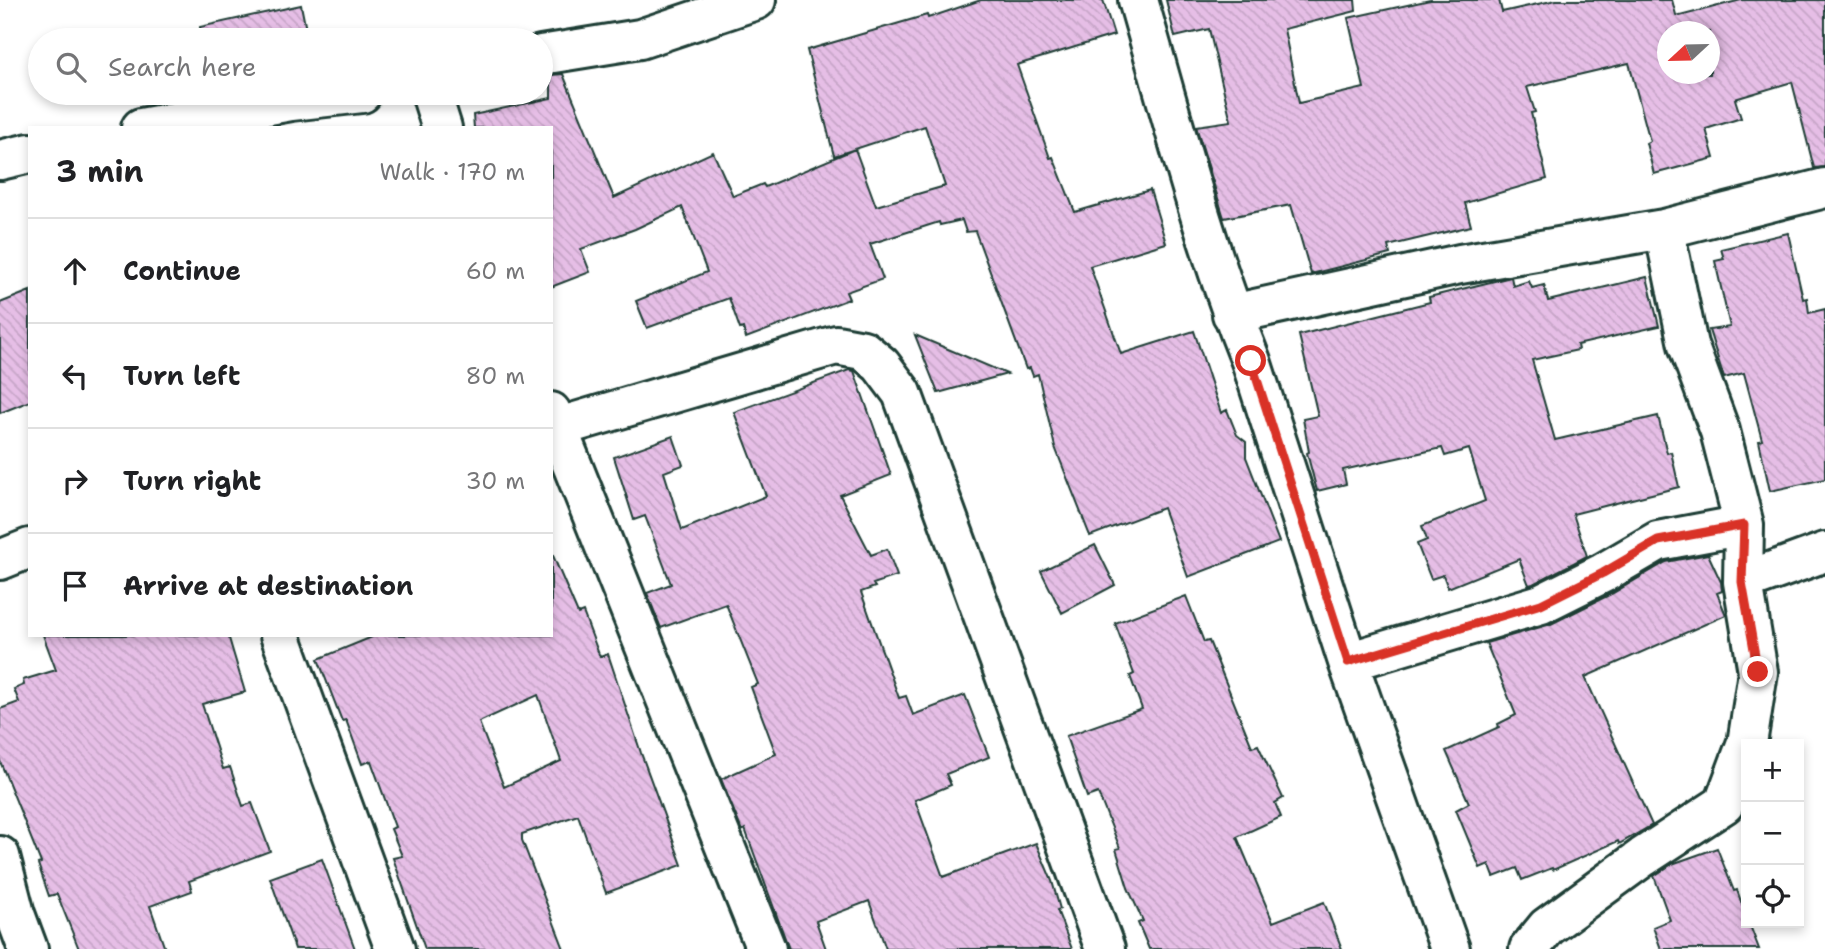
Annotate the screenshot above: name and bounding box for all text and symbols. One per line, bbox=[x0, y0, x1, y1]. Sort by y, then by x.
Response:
north arrow bbox=[1657, 21, 1720, 84]
search box bbox=[28, 28, 553, 105]
icon: search bbox=[52, 48, 90, 86]
text: Search here bbox=[108, 49, 257, 84]
text: 3 min bbox=[56, 151, 143, 192]
text: Walk · 170 m bbox=[380, 157, 525, 187]
icon: ahead bbox=[56, 252, 94, 290]
text: Continue bbox=[123, 253, 241, 288]
text: 60 m bbox=[466, 256, 525, 286]
route start bbox=[1235, 345, 1266, 376]
icon: left bbox=[56, 357, 94, 395]
text: Turn left bbox=[123, 358, 240, 393]
text: 80 m bbox=[466, 361, 525, 391]
icon: right bbox=[56, 462, 94, 500]
text: Turn right bbox=[123, 463, 261, 498]
text: 30 m bbox=[466, 466, 525, 496]
icon: arrive bbox=[56, 567, 94, 605]
text: Arrive at destination bbox=[123, 568, 413, 603]
route end bbox=[1742, 656, 1773, 687]
map controls bbox=[1741, 739, 1804, 928]
button: + bbox=[1741, 739, 1804, 802]
button: − bbox=[1741, 802, 1804, 865]
button: locate bbox=[1741, 865, 1804, 928]

